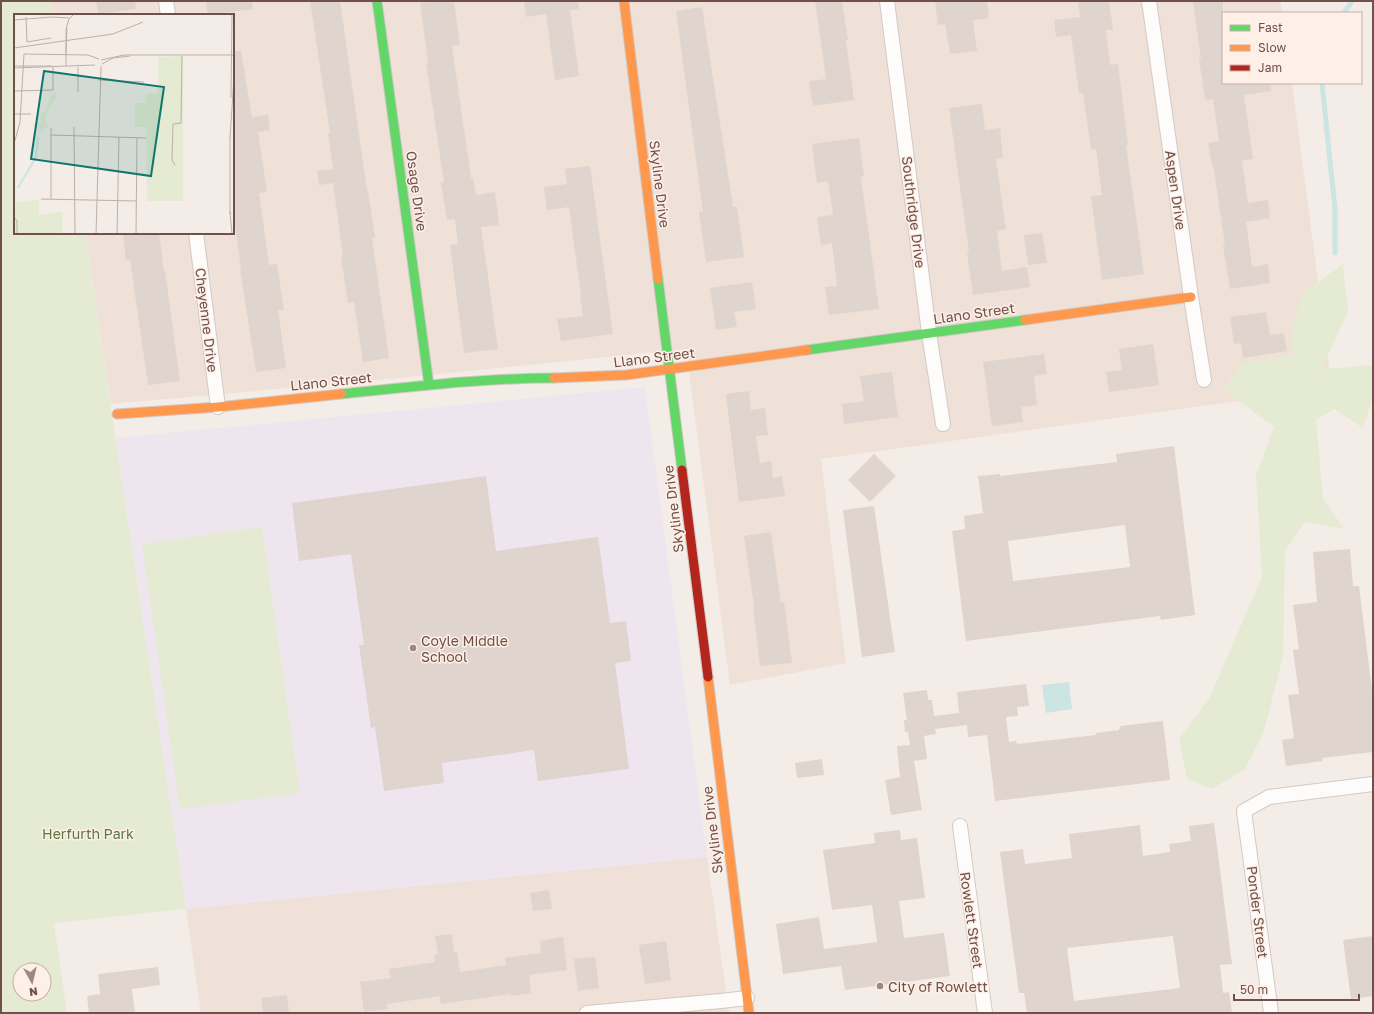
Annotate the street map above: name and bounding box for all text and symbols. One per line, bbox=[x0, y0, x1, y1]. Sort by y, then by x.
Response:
legend bbox=[1222, 12, 1362, 84]
inset map bbox=[14, 14, 234, 234]
text: Fast bbox=[1258, 20, 1283, 35]
text: Slow bbox=[1258, 40, 1286, 55]
text: Jam bbox=[1258, 60, 1282, 75]
street label: Skyline Drive bbox=[646, 139, 674, 229]
street label: Aspen Drive bbox=[1162, 149, 1190, 231]
street label: Osage Drive bbox=[403, 150, 431, 232]
street label: Southridge Drive bbox=[899, 155, 929, 269]
street label: Cheyenne Drive bbox=[192, 267, 222, 373]
street label: Llano Street bbox=[932, 299, 1016, 327]
street label: Llano Street bbox=[612, 344, 696, 370]
street label: Llano Street bbox=[289, 368, 373, 394]
street label: Skyline Drive bbox=[659, 464, 687, 554]
place label: Coyle Middle School bbox=[421, 632, 508, 665]
marker: Coyle Middle School bbox=[408, 643, 418, 653]
street label: Skyline Drive bbox=[698, 785, 726, 875]
park label: Herfurth Park bbox=[42, 825, 134, 842]
street label: Ponder Street bbox=[1244, 865, 1272, 959]
street label: Rowlett Street bbox=[957, 871, 987, 969]
north arrow bbox=[12, 962, 52, 1002]
scale bar bbox=[1234, 976, 1359, 1002]
place label: City of Rowlett bbox=[888, 978, 988, 995]
marker: City of Rowlett bbox=[875, 981, 885, 991]
text: 50 m bbox=[1240, 982, 1268, 997]
text: N bbox=[28, 985, 39, 999]

